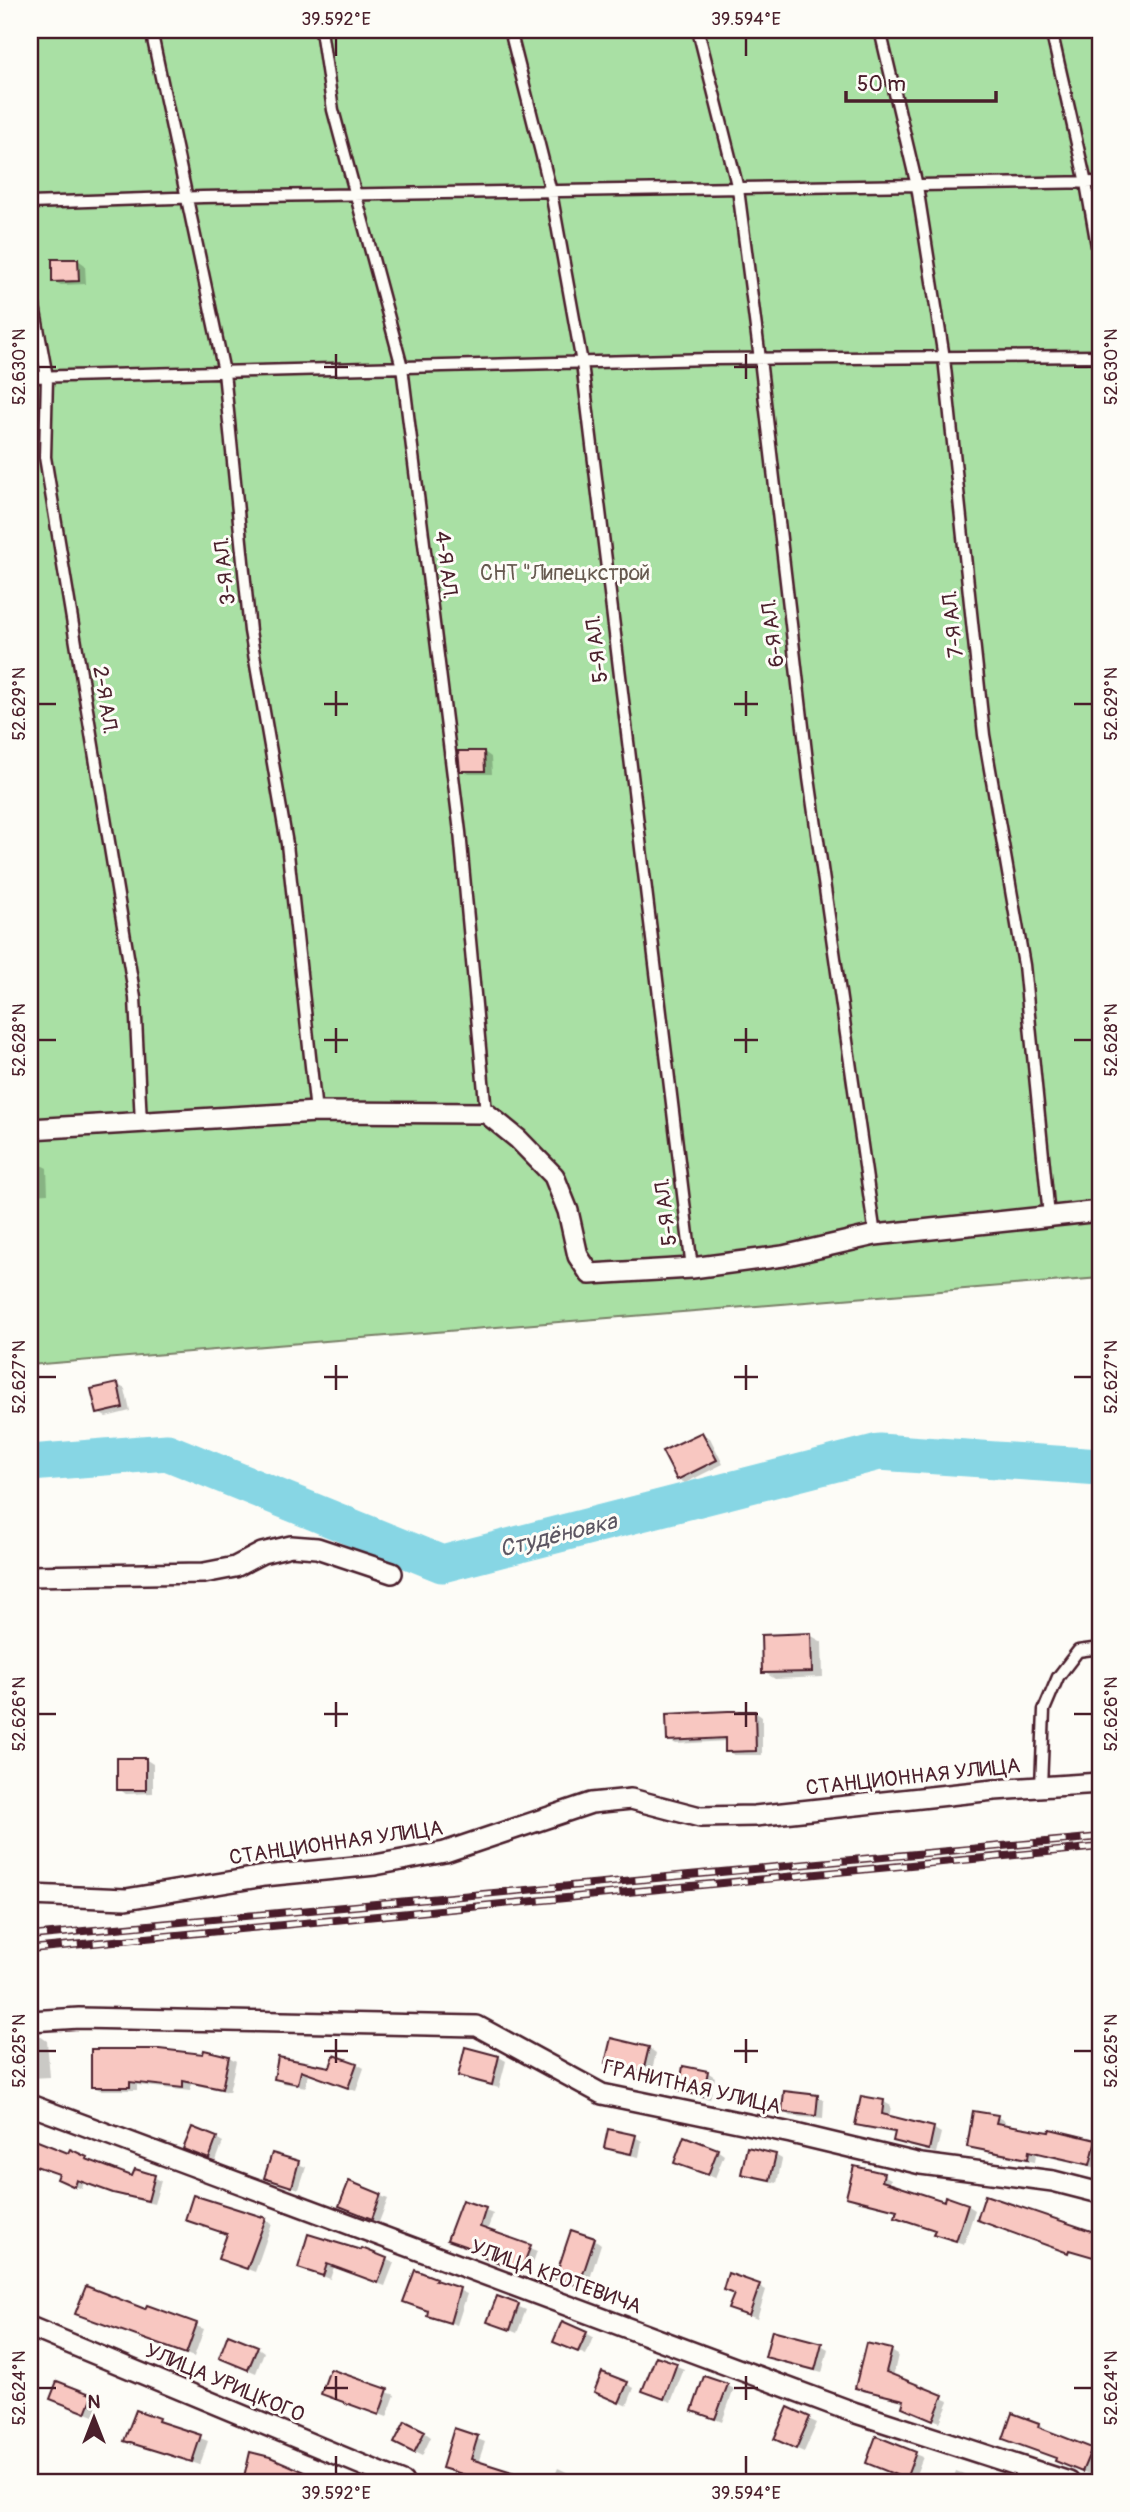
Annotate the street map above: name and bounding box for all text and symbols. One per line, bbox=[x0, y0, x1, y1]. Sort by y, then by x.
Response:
text: 39.592°E bbox=[301, 8, 371, 31]
text: 39.594°E bbox=[711, 8, 781, 31]
scale bar bbox=[846, 60, 997, 104]
text: 50 m bbox=[857, 71, 906, 98]
text: 52.630°N bbox=[8, 329, 31, 405]
text: 52.630°N bbox=[1100, 329, 1123, 405]
street label: 4-Я АЛ. bbox=[428, 529, 464, 601]
street label: 3-Я АЛ. bbox=[208, 536, 242, 606]
park label: СНТ "Липецкстрой bbox=[480, 560, 650, 587]
street label: 7-Я АЛ. bbox=[936, 589, 970, 659]
street label: 6-Я АЛ. bbox=[755, 597, 791, 669]
street label: 5-Я АЛ. bbox=[579, 614, 615, 684]
street label: 2-Я АЛ. bbox=[86, 664, 124, 736]
text: 52.629°N bbox=[8, 667, 31, 741]
text: 52.629°N bbox=[1100, 667, 1123, 741]
text: 52.628°N bbox=[8, 1003, 31, 1077]
text: 52.628°N bbox=[1100, 1003, 1123, 1077]
street label: 5-Я АЛ. bbox=[648, 1177, 684, 1247]
text: 52.627°N bbox=[8, 1340, 31, 1414]
text: 52.627°N bbox=[1100, 1340, 1123, 1414]
water label: Студёновка bbox=[497, 1506, 621, 1564]
text: 52.626°N bbox=[8, 1677, 31, 1751]
text: 52.626°N bbox=[1100, 1677, 1123, 1751]
street label: СТАНЦИОННАЯ УЛИЦА bbox=[804, 1752, 1022, 1802]
street label: СТАНЦИОННАЯ УЛИЦА bbox=[227, 1815, 445, 1871]
text: 52.625°N bbox=[8, 2014, 31, 2088]
text: 52.625°N bbox=[1100, 2014, 1123, 2088]
street label: ГРАНИТНАЯ УЛИЦА bbox=[600, 2053, 784, 2121]
street label: УЛИЦА КРОТЕВИЧА bbox=[467, 2234, 645, 2320]
street label: УЛИЦА УРИЦКОГО bbox=[141, 2337, 309, 2429]
text: 52.624°N bbox=[8, 2351, 31, 2425]
text: 52.624°N bbox=[1100, 2351, 1123, 2425]
north arrow bbox=[60, 2382, 130, 2452]
text: N bbox=[88, 2390, 101, 2414]
text: 39.592°E bbox=[301, 2482, 371, 2505]
text: 39.594°E bbox=[711, 2482, 781, 2505]

